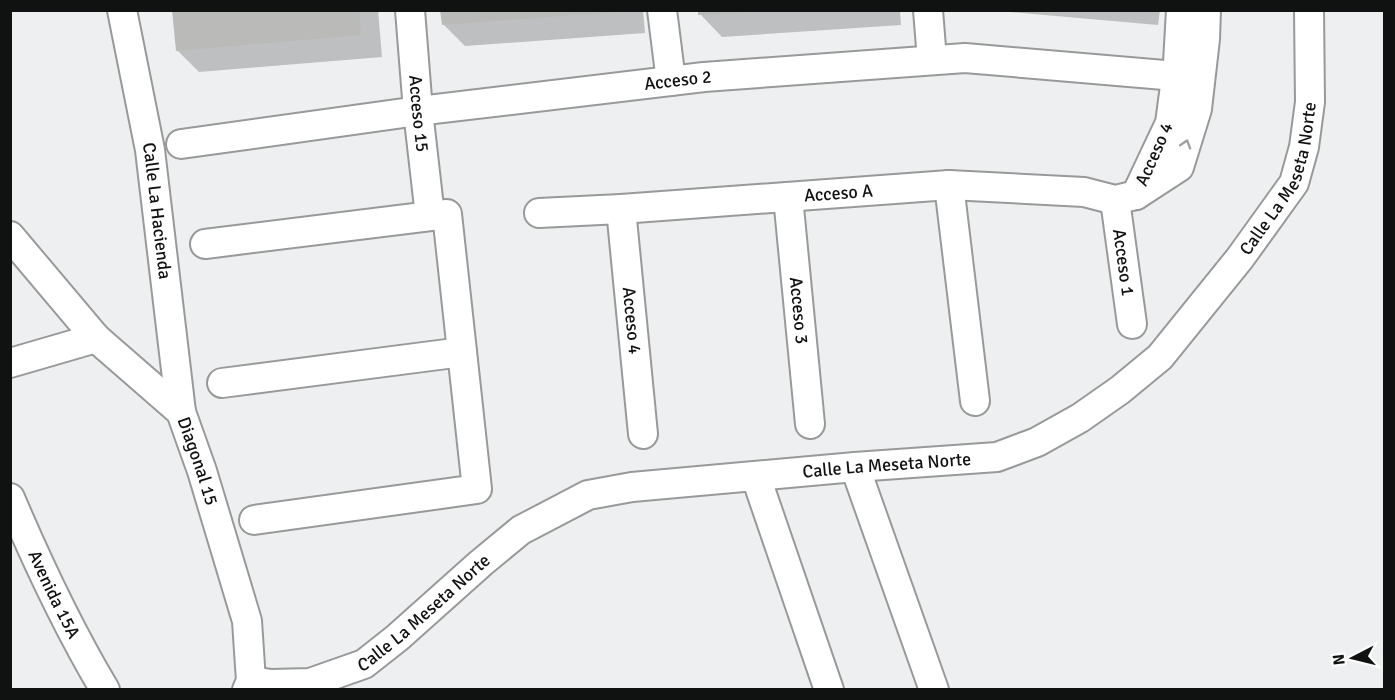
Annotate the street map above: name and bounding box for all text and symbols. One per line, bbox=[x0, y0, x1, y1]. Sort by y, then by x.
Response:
street label: Acceso 2 bbox=[643, 65, 712, 95]
street label: Acceso 15 bbox=[404, 74, 434, 153]
street label: Calle La Meseta Norte bbox=[1235, 101, 1321, 260]
street label: Acceso 4 bbox=[1130, 118, 1178, 189]
one-way arrow bbox=[1179, 139, 1191, 150]
street label: Calle La Hacienda bbox=[138, 140, 176, 280]
street label: Acceso A bbox=[803, 180, 873, 207]
street label: Acceso 1 bbox=[1108, 227, 1139, 297]
street label: Acceso 3 bbox=[785, 276, 813, 345]
street label: Acceso 4 bbox=[618, 286, 646, 355]
street label: Diagonal 15 bbox=[173, 414, 223, 508]
street label: Calle La Meseta Norte bbox=[802, 448, 972, 483]
street label: Avenida 15A bbox=[23, 547, 85, 642]
street label: Calle La Meseta Norte bbox=[355, 549, 495, 676]
north arrow bbox=[1323, 628, 1383, 688]
text: N bbox=[1329, 653, 1350, 666]

